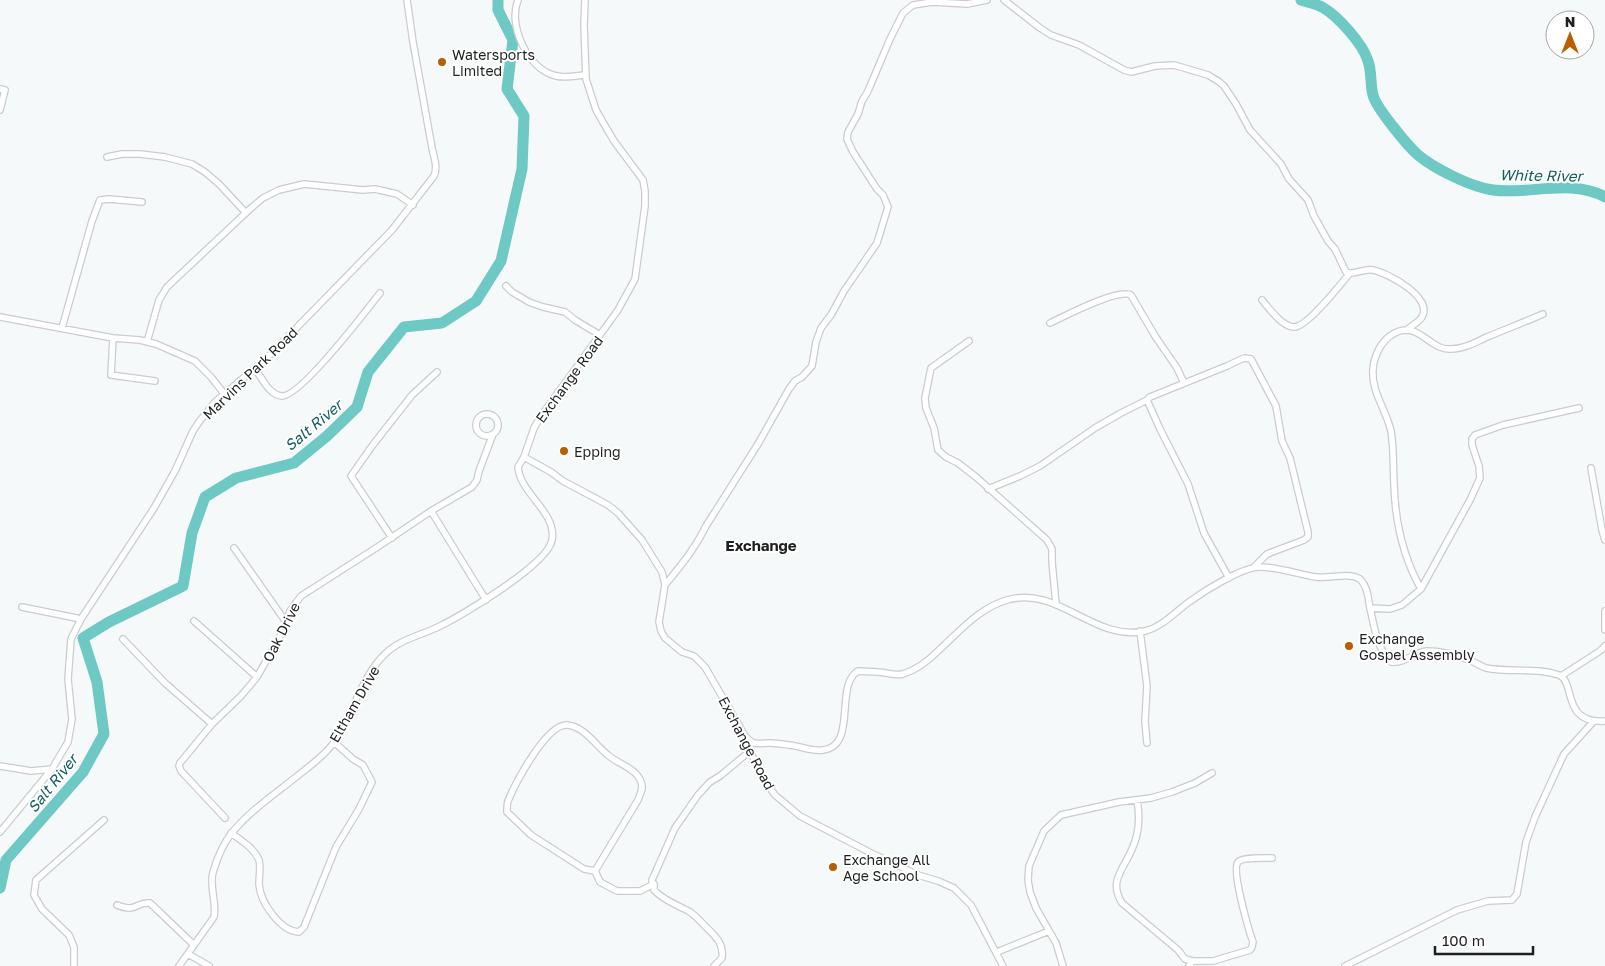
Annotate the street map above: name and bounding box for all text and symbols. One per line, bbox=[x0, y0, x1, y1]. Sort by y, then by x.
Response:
north arrow bbox=[1545, 10, 1595, 60]
text: N bbox=[1565, 13, 1575, 30]
place label: Watersports Limited bbox=[452, 46, 535, 79]
marker: Watersports Limited bbox=[436, 56, 448, 68]
water label: White River bbox=[1499, 165, 1585, 185]
street label: Marvins Park Road bbox=[199, 323, 301, 423]
street label: Exchange Road bbox=[532, 332, 606, 426]
water label: Salt River bbox=[281, 394, 347, 454]
place label: Epping bbox=[574, 443, 621, 460]
marker: Epping bbox=[558, 445, 570, 457]
district label: Exchange bbox=[725, 536, 797, 554]
street label: Oak Drive bbox=[259, 599, 303, 665]
place label: Exchange Gospel Assembly bbox=[1359, 630, 1475, 663]
marker: Exchange Gospel Assembly bbox=[1343, 640, 1355, 652]
street label: Eltham Drive bbox=[325, 663, 383, 745]
street label: Exchange Road bbox=[715, 693, 779, 793]
water label: Salt River bbox=[23, 749, 82, 816]
place label: Exchange All Age School bbox=[843, 851, 930, 884]
marker: Exchange All Age School bbox=[827, 861, 839, 873]
scale bar bbox=[1435, 924, 1532, 956]
text: 100 m bbox=[1442, 931, 1485, 949]

